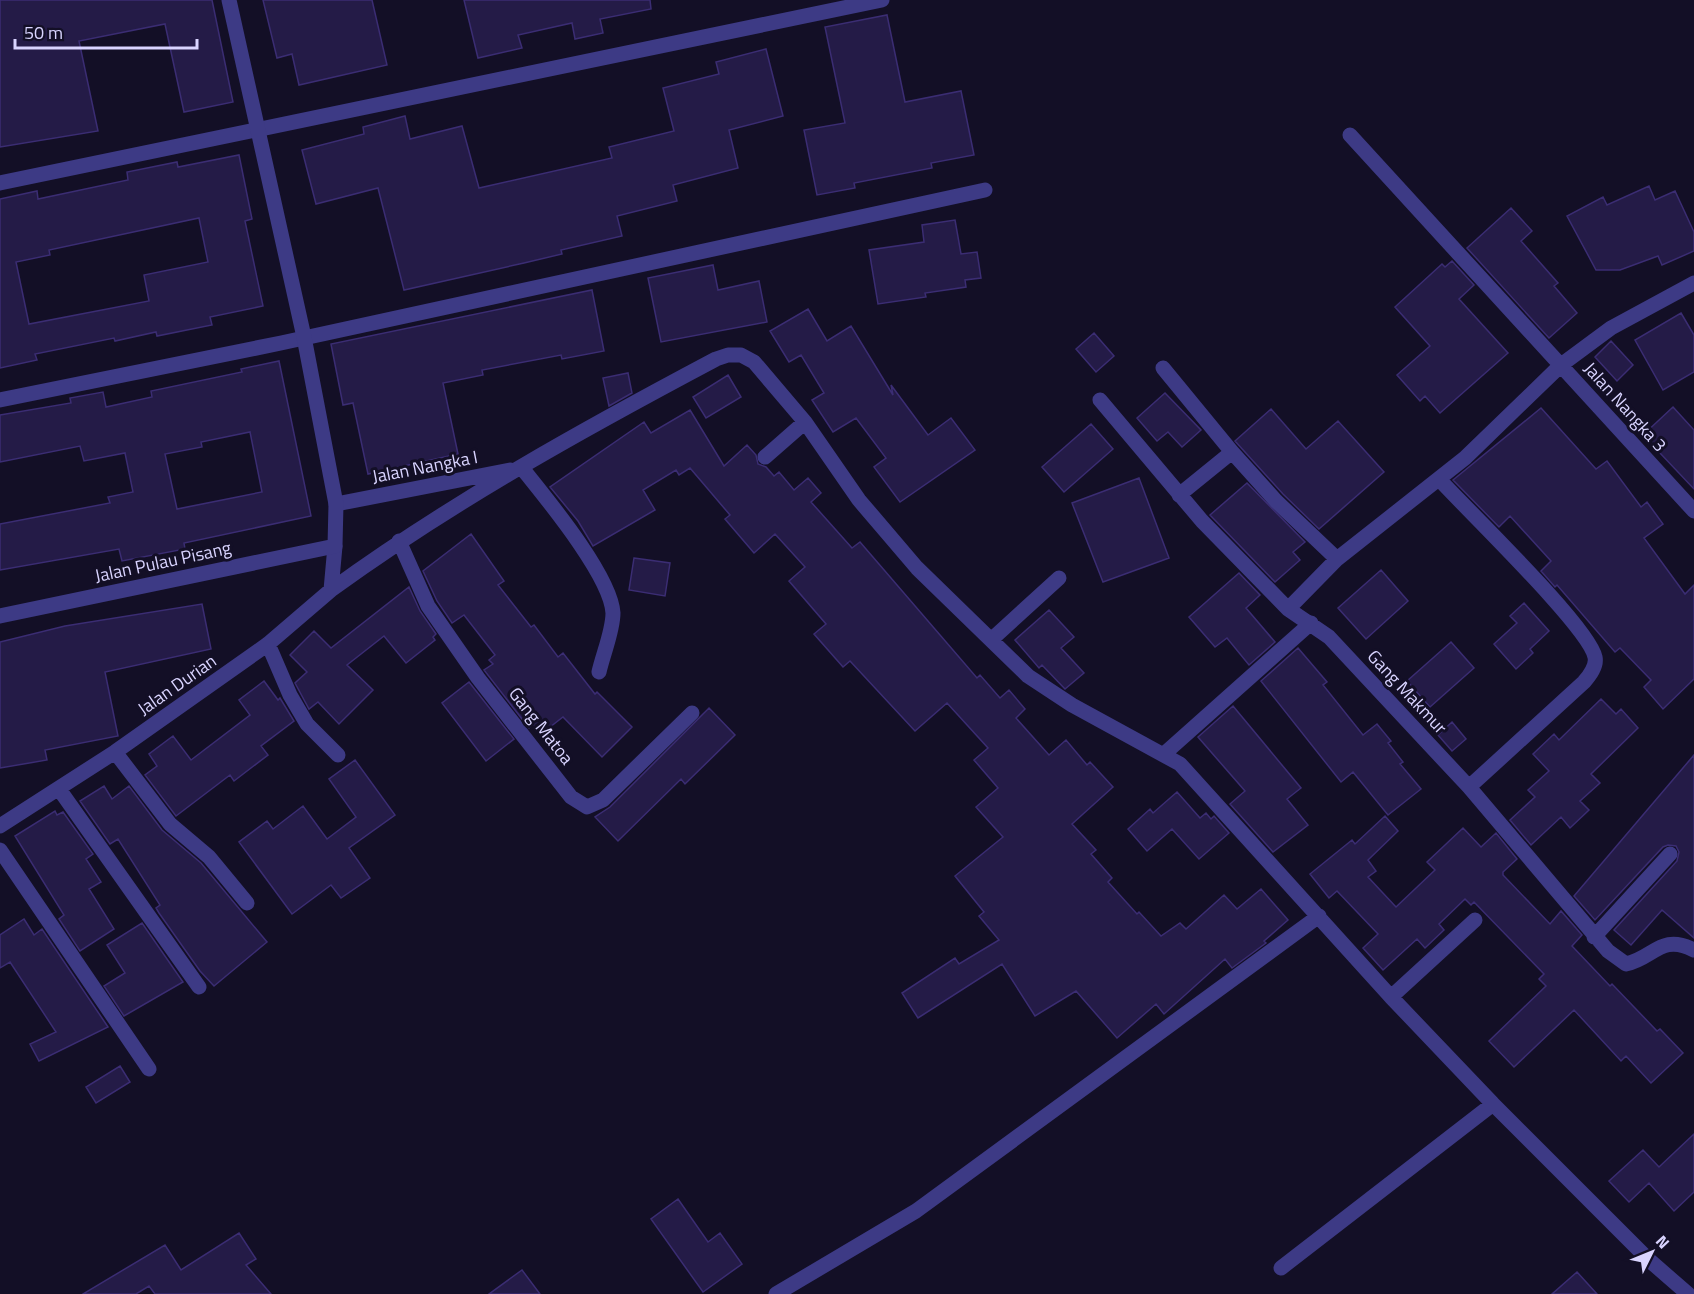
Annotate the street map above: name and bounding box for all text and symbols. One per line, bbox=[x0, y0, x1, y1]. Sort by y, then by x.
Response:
scale bar bbox=[15, 12, 196, 50]
text: 50 m bbox=[24, 19, 63, 46]
street label: Jalan Nangka 3 bbox=[1578, 356, 1673, 458]
street label: Jalan Nangka I bbox=[370, 443, 480, 490]
street label: Jalan Pulau Pisang bbox=[92, 534, 234, 589]
street label: Gang Makmur bbox=[1361, 643, 1454, 740]
street label: Jalan Durian bbox=[132, 647, 222, 722]
street label: Gang Matoa bbox=[502, 681, 580, 770]
north arrow bbox=[1622, 1222, 1682, 1282]
text: N bbox=[1650, 1230, 1676, 1254]

